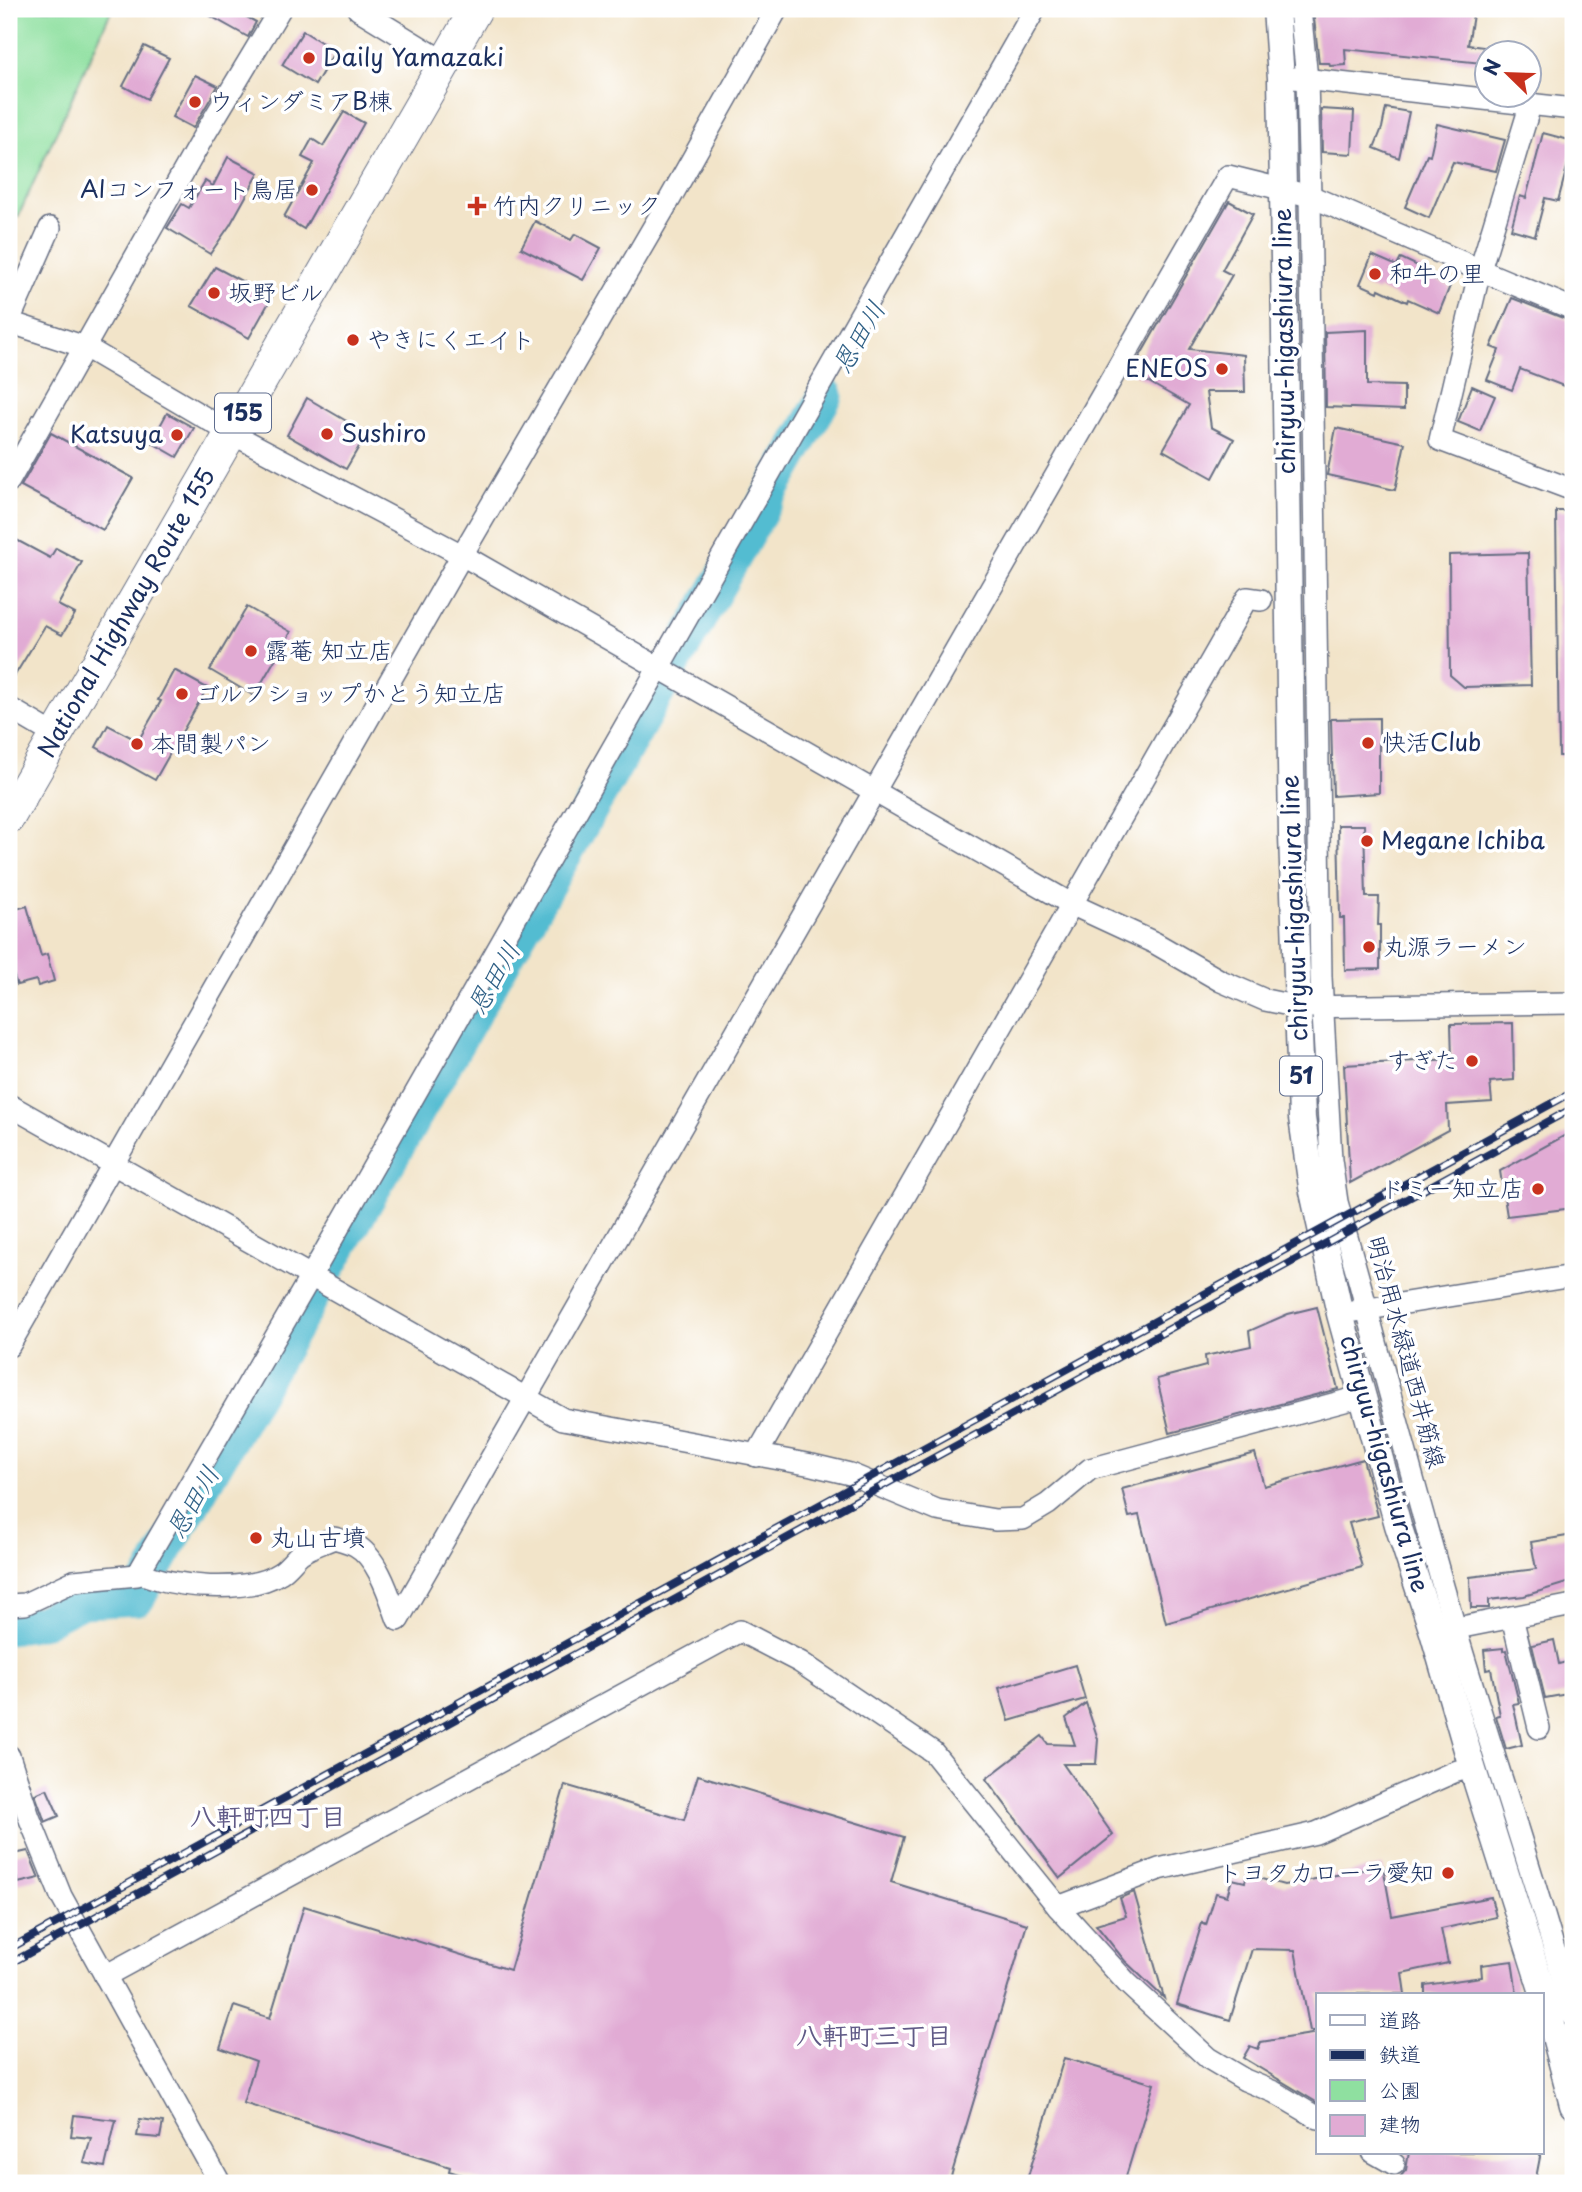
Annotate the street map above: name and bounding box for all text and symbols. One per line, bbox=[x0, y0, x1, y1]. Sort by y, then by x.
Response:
place label: Daily Yamazaki bbox=[323, 38, 504, 74]
north arrow bbox=[1474, 38, 1544, 108]
marker: Daily Yamazaki bbox=[301, 50, 317, 66]
text: N bbox=[1476, 55, 1507, 79]
place label: ウィンダミアB棟 bbox=[209, 82, 392, 118]
marker: ウィンダミアB棟 bbox=[187, 94, 203, 110]
place label: AIコンフォート鳥居 bbox=[80, 170, 298, 206]
marker: AIコンフォート鳥居 bbox=[304, 182, 320, 198]
place label: 竹内クリニック bbox=[493, 186, 661, 222]
marker: 竹内クリニック bbox=[467, 196, 487, 216]
street label: chiryuu-higashiura line bbox=[1263, 208, 1303, 475]
place label: 和牛の里 bbox=[1389, 254, 1485, 290]
marker: 和牛の里 bbox=[1367, 266, 1383, 282]
place label: 坂野ビル bbox=[228, 273, 324, 309]
marker: 坂野ビル bbox=[206, 285, 222, 301]
water label: 恩田川 bbox=[821, 293, 894, 380]
place label: やきにくエイト bbox=[367, 320, 535, 356]
marker: やきにくエイト bbox=[345, 332, 361, 348]
place label: ENEOS bbox=[1125, 349, 1208, 385]
marker: ENEOS bbox=[1214, 361, 1230, 377]
road number: 155 bbox=[215, 394, 271, 432]
place label: Sushiro bbox=[341, 414, 426, 450]
place label: Katsuya bbox=[70, 415, 163, 451]
marker: Sushiro bbox=[319, 426, 335, 442]
marker: Katsuya bbox=[169, 427, 185, 443]
street label: National Highway Route 155 bbox=[27, 461, 223, 763]
place label: 露菴 知立店 bbox=[265, 631, 393, 667]
marker: 露菴 知立店 bbox=[243, 643, 259, 659]
place label: ゴルフショップかとう知立店 bbox=[196, 674, 506, 710]
marker: ゴルフショップかとう知立店 bbox=[174, 686, 190, 702]
place label: 快活Club bbox=[1382, 723, 1481, 759]
place label: 本間製パン bbox=[151, 724, 271, 760]
marker: 快活Club bbox=[1360, 735, 1376, 751]
marker: 本間製パン bbox=[129, 736, 145, 752]
street label: chiryuu-higashiura line bbox=[1270, 774, 1316, 1042]
place label: Megane Ichiba bbox=[1381, 821, 1545, 857]
marker: Megane Ichiba bbox=[1359, 833, 1375, 849]
place label: 丸源ラーメン bbox=[1383, 927, 1527, 963]
water label: 恩田川 bbox=[456, 934, 529, 1021]
marker: 丸源ラーメン bbox=[1361, 939, 1377, 955]
place label: すぎた bbox=[1386, 1041, 1458, 1077]
marker: すぎた bbox=[1464, 1053, 1480, 1069]
road number: 51 bbox=[1280, 1056, 1322, 1096]
place label: ドミー知立店 bbox=[1380, 1169, 1524, 1205]
marker: ドミー知立店 bbox=[1530, 1181, 1546, 1197]
street label: 明治用水緑道西井筋線 bbox=[1359, 1231, 1456, 1472]
street label: chiryuu-higashiura line bbox=[1332, 1330, 1440, 1596]
water label: 恩田川 bbox=[155, 1458, 228, 1545]
place label: 丸山古墳 bbox=[270, 1518, 366, 1554]
marker: 丸山古墳 bbox=[248, 1530, 264, 1546]
district label: 八軒町四丁目 bbox=[190, 1796, 346, 1835]
place label: トヨタカローラ愛知 bbox=[1218, 1853, 1434, 1889]
marker: トヨタカローラ愛知 bbox=[1440, 1865, 1456, 1881]
legend bbox=[1316, 1993, 1544, 2154]
text: 道路 bbox=[1379, 2003, 1421, 2035]
district label: 八軒町三丁目 bbox=[796, 2015, 952, 2054]
text: 鉄道 bbox=[1379, 2037, 1421, 2069]
text: 公園 bbox=[1379, 2073, 1421, 2105]
text: 建物 bbox=[1379, 2107, 1421, 2139]

